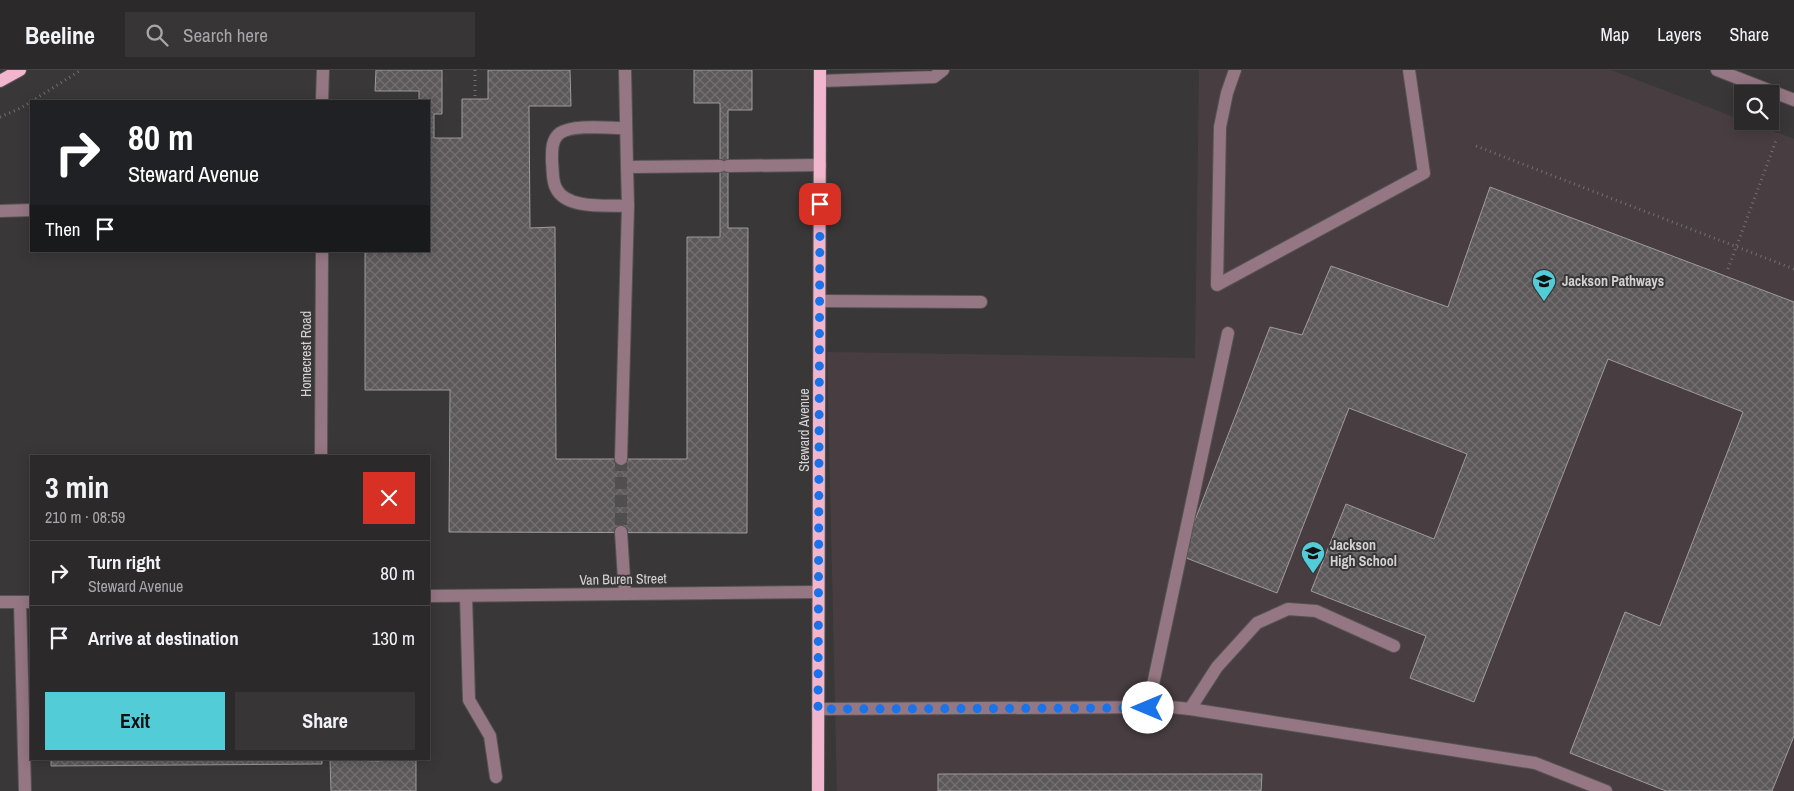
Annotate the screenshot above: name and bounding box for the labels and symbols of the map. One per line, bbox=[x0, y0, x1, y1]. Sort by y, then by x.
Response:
pin bbox=[799, 183, 841, 225]
school or university icon: Jackson Pathways bbox=[1531, 268, 1557, 302]
place label: Jackson Pathways bbox=[1562, 272, 1664, 290]
street label: Homecrest Road bbox=[297, 311, 315, 397]
street label: Steward Avenue bbox=[795, 388, 813, 472]
place label: Jackson High School bbox=[1330, 536, 1397, 570]
school or university icon: Jackson High School bbox=[1300, 540, 1326, 574]
street label: Van Buren Street bbox=[579, 569, 667, 589]
position arrow bbox=[1121, 681, 1173, 733]

